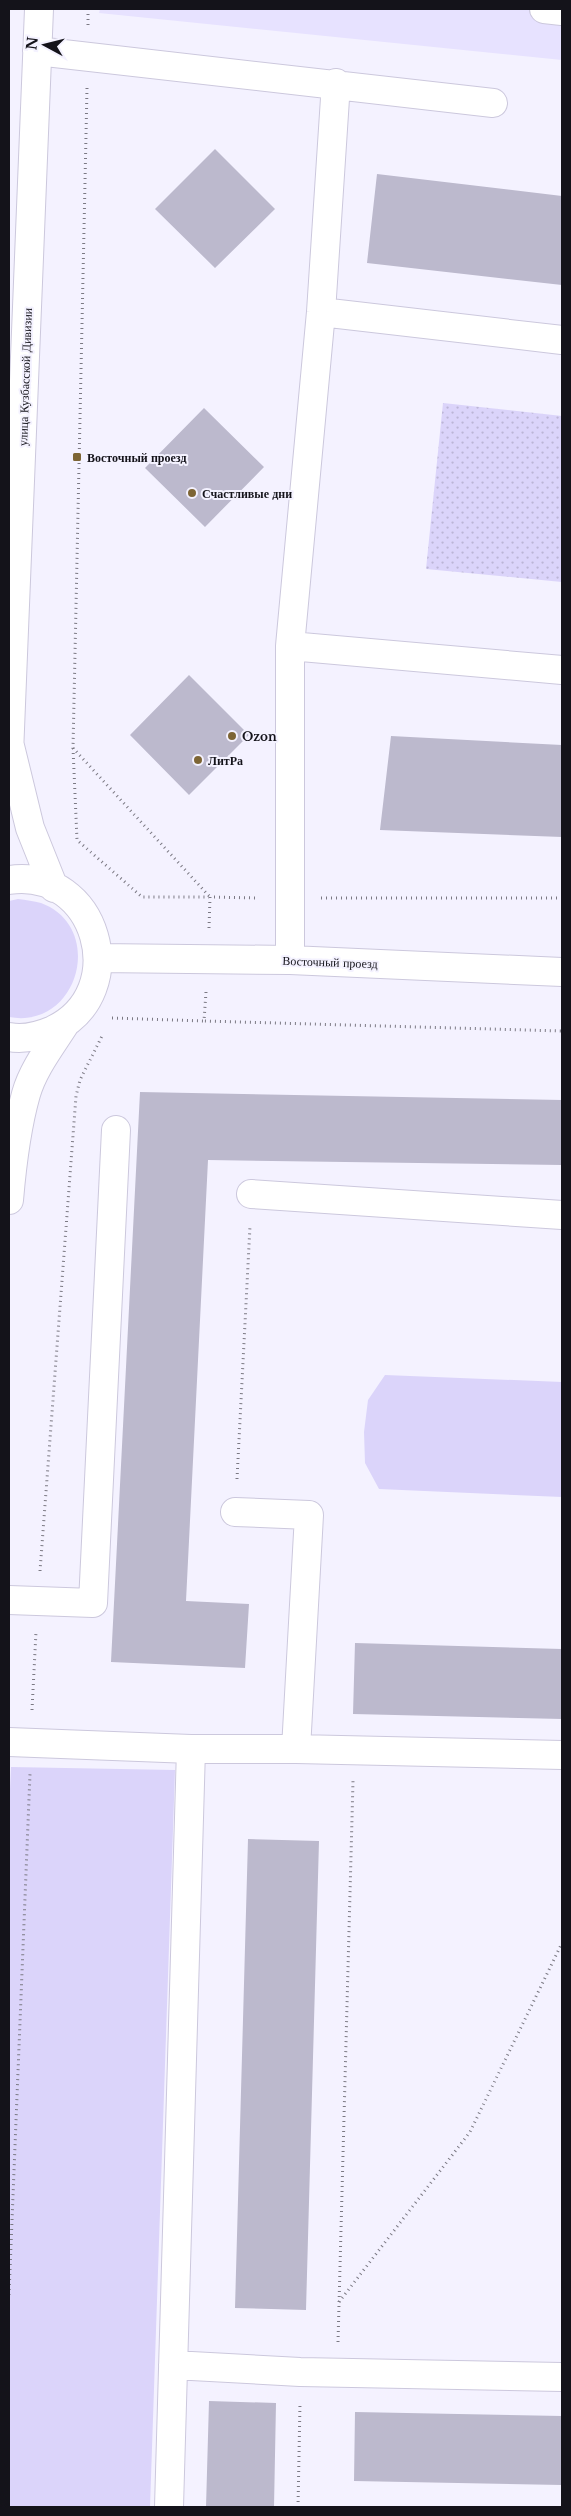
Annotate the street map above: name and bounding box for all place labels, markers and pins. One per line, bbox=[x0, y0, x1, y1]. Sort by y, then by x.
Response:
place label: Восточный проезд bbox=[87, 450, 187, 465]
marker: Восточный проезд bbox=[71, 451, 83, 463]
place label: Счастливые дни bbox=[202, 486, 292, 501]
marker: Счастливые дни bbox=[186, 487, 198, 499]
place label: Ozon bbox=[242, 729, 277, 744]
marker: Ozon bbox=[226, 730, 238, 742]
place label: ЛитРа bbox=[208, 753, 243, 768]
marker: ЛитРа bbox=[192, 754, 204, 766]

